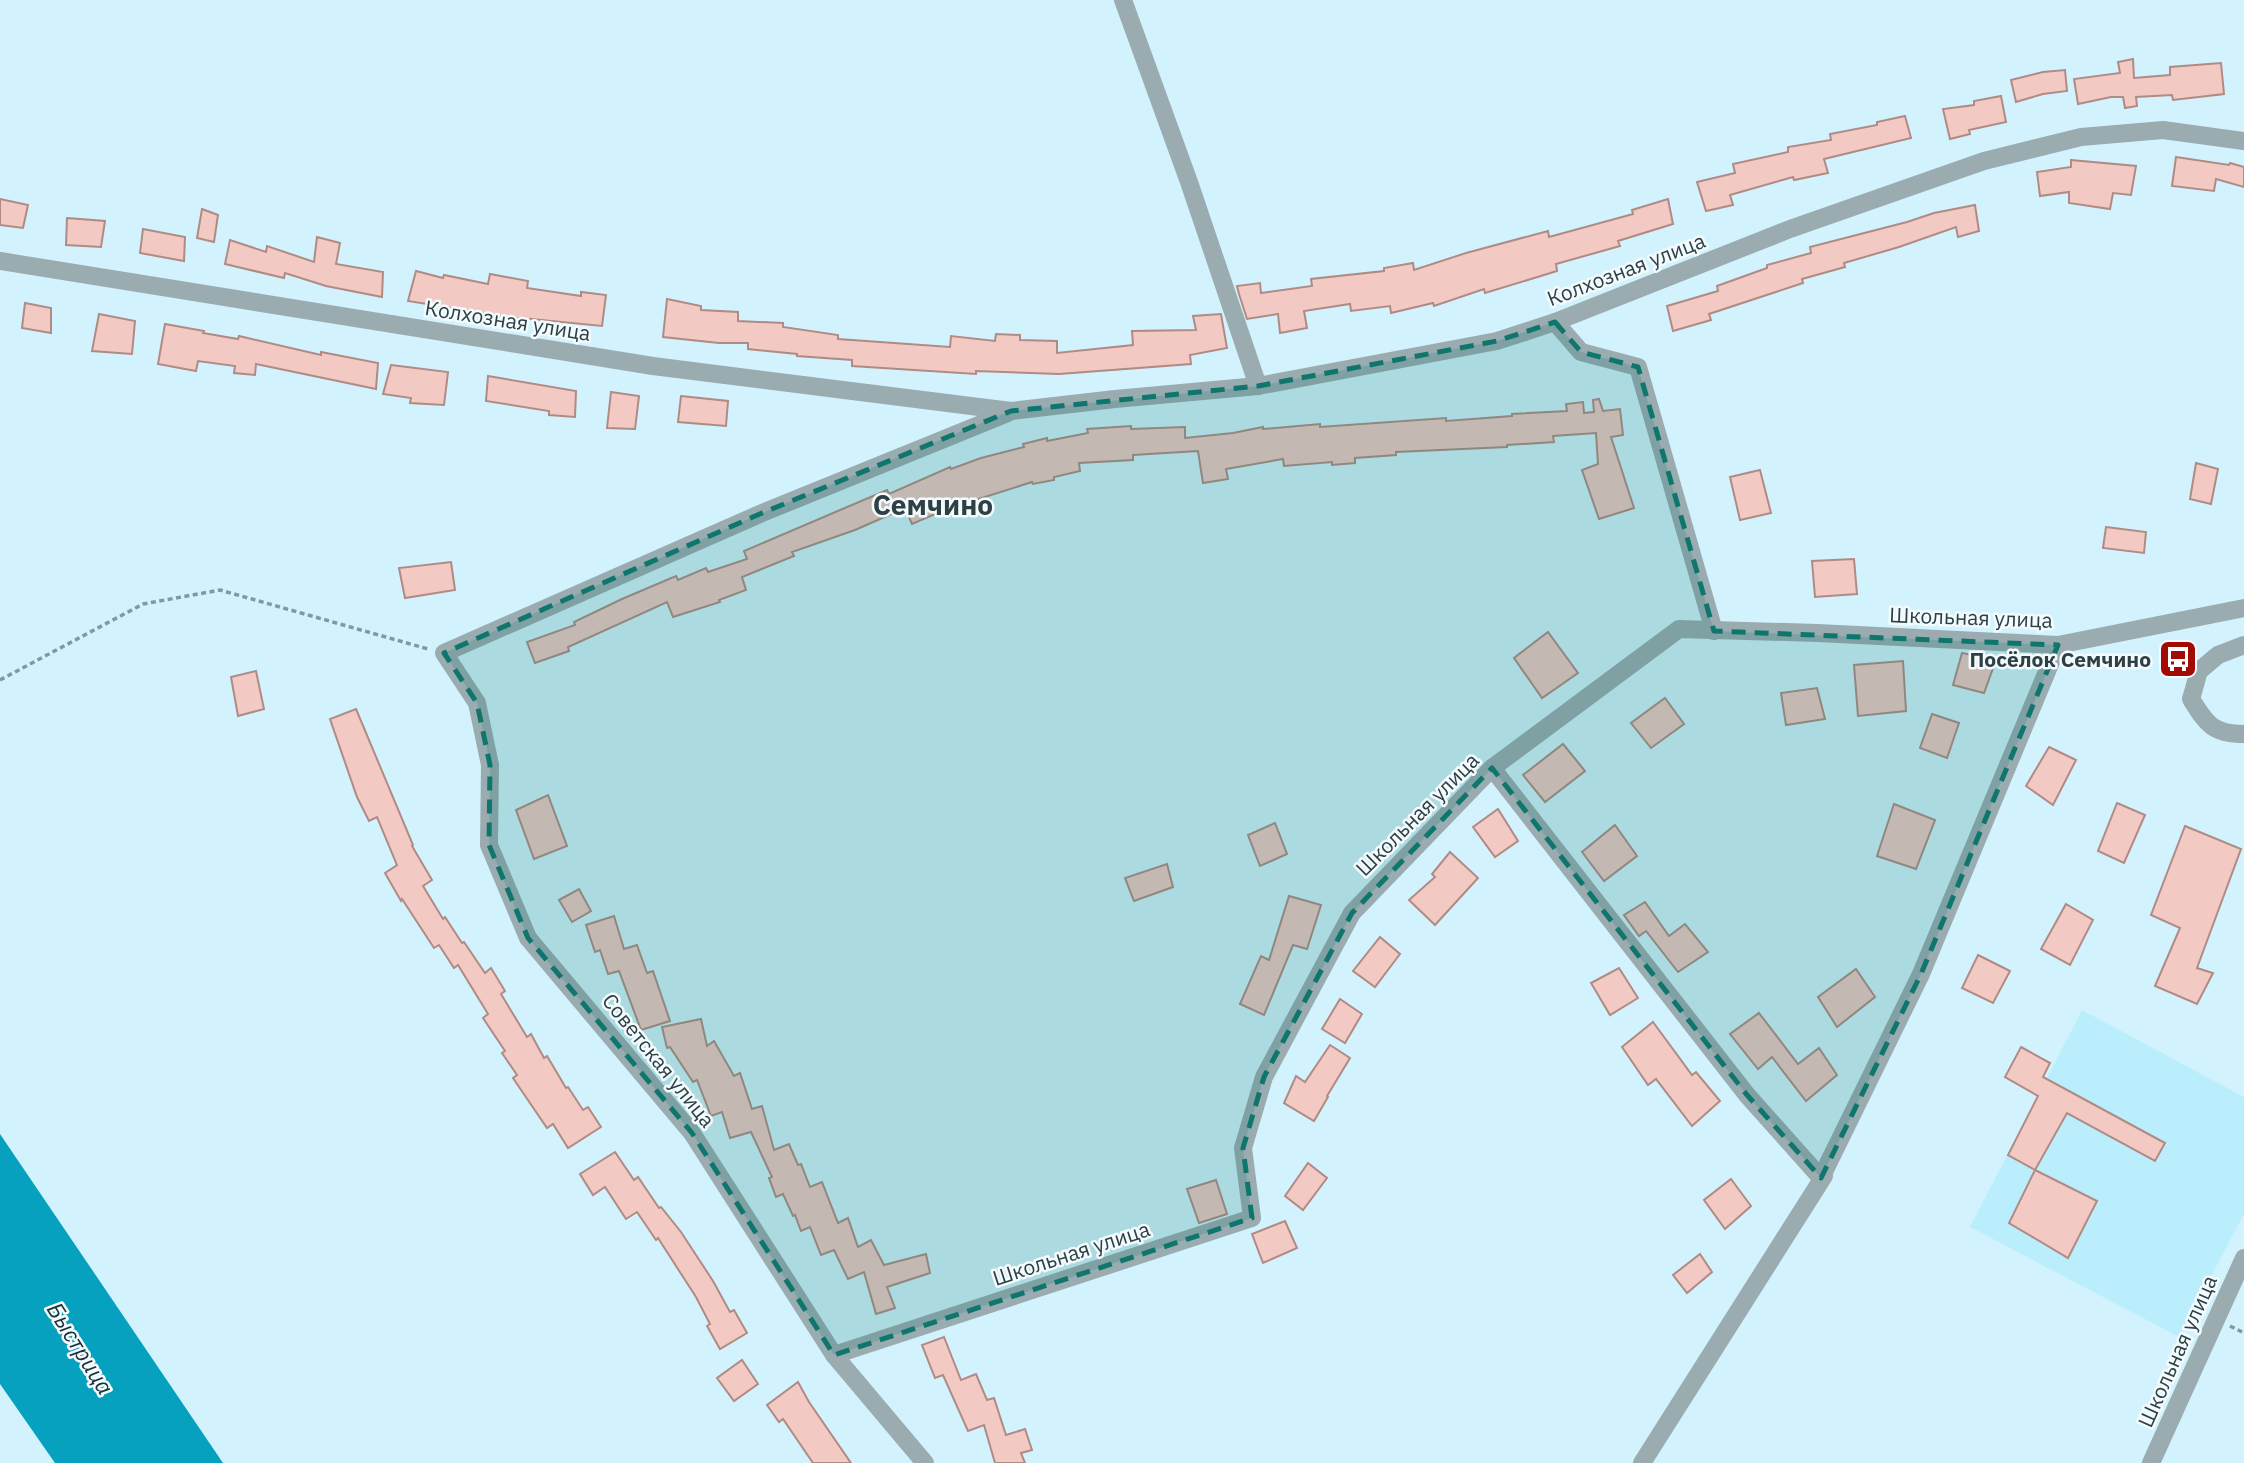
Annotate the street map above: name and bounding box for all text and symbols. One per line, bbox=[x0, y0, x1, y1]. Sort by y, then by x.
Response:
street label: Колхозная улица bbox=[1543, 226, 1709, 312]
street label: Колхозная улица bbox=[423, 293, 593, 347]
district label: Семчино bbox=[873, 486, 993, 523]
street label: Школьная улица bbox=[1889, 600, 2053, 634]
bus stop icon: Посёлок Семчино bbox=[2157, 638, 2199, 680]
place label: Посёлок Семчино bbox=[1969, 645, 2151, 673]
street label: Школьная улица bbox=[1349, 746, 1485, 882]
street label: Советская улица bbox=[596, 987, 722, 1133]
street label: Школьная улица bbox=[989, 1214, 1153, 1292]
street label: Школьная улица bbox=[2131, 1271, 2223, 1431]
water label: Быстрица bbox=[41, 1296, 121, 1400]

